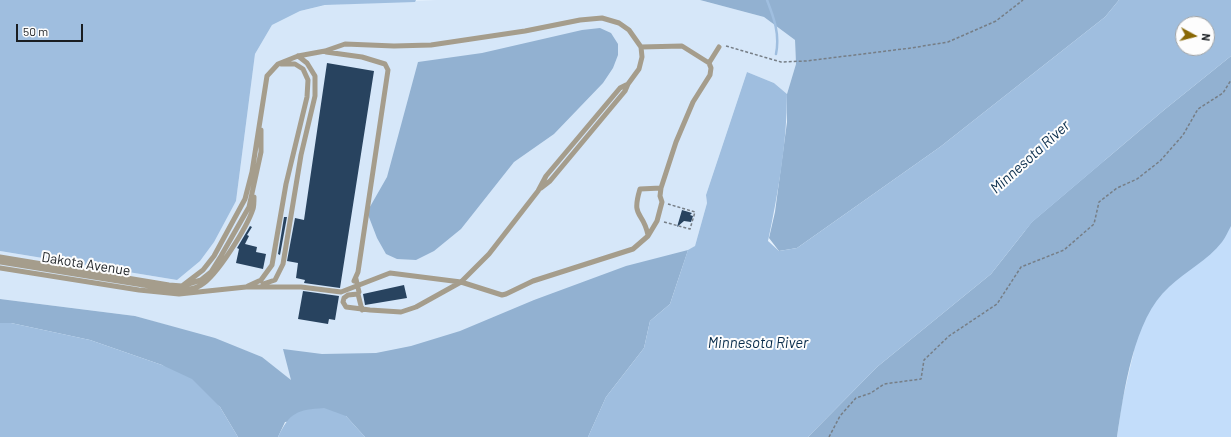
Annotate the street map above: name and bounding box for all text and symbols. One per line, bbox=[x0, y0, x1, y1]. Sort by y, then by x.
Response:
scale bar bbox=[18, 16, 85, 42]
north arrow bbox=[1175, 16, 1215, 56]
text: 50 m bbox=[23, 24, 48, 38]
text: N bbox=[1200, 33, 1213, 42]
water label: Minnesota River bbox=[987, 117, 1073, 197]
street label: Dakota Avenue bbox=[40, 249, 132, 279]
water label: Minnesota River bbox=[708, 334, 808, 352]

